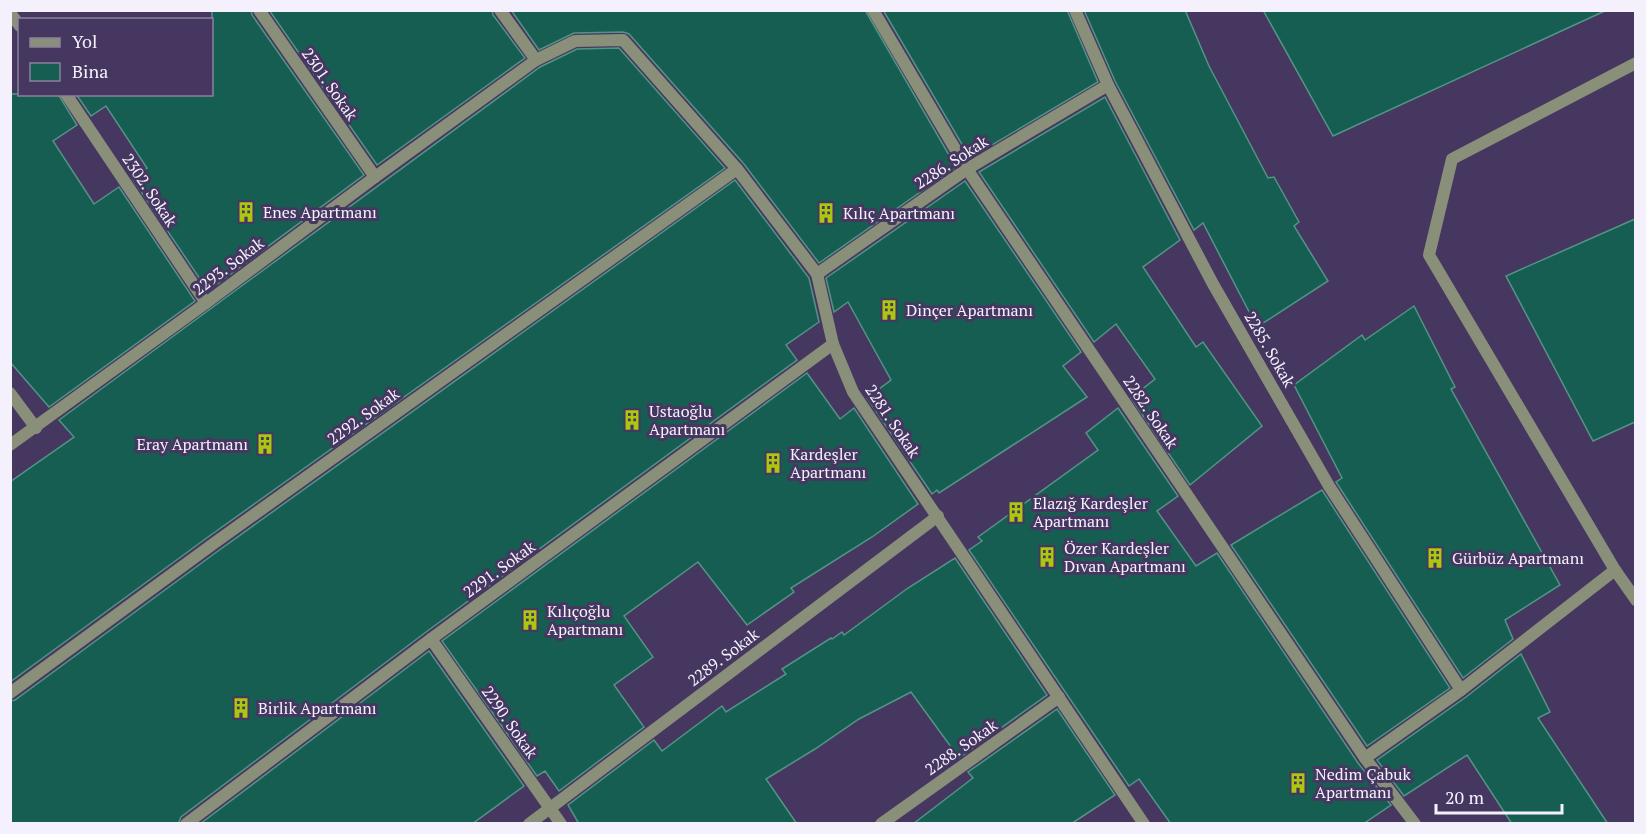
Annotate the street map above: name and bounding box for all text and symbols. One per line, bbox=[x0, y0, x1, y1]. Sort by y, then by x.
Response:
legend bbox=[18, 18, 213, 96]
text: Yol bbox=[72, 29, 97, 53]
street label: 2301. Sokak bbox=[297, 43, 363, 125]
text: Bina bbox=[72, 59, 108, 83]
street label: 2286. Sokak bbox=[910, 130, 993, 194]
street label: 2302. Sokak bbox=[117, 149, 183, 232]
building icon: Enes Apartmanı bbox=[234, 200, 258, 224]
place label: Enes Apartmanı bbox=[263, 201, 377, 223]
building icon: Kılıç Apartmanı bbox=[814, 201, 838, 225]
place label: Kılıç Apartmanı bbox=[843, 202, 955, 224]
street label: 2293. Sokak bbox=[188, 232, 269, 300]
building icon: Dinçer Apartmanı bbox=[877, 298, 901, 322]
place label: Dinçer Apartmanı bbox=[906, 299, 1033, 321]
street label: 2285. Sokak bbox=[1240, 307, 1301, 391]
street label: 2282. Sokak bbox=[1118, 371, 1184, 454]
street label: 2281. Sokak bbox=[860, 380, 926, 463]
street label: 2292. Sokak bbox=[323, 382, 404, 450]
place label: Ustaoğlu Apartmanı bbox=[649, 400, 726, 440]
building icon: Ustaoğlu Apartmanı bbox=[620, 408, 644, 432]
building icon: Eray Apartmanı bbox=[253, 432, 277, 456]
place label: Eray Apartmanı bbox=[136, 433, 248, 455]
place label: Kardeşler Apartmanı bbox=[790, 443, 867, 483]
building icon: Kardeşler Apartmanı bbox=[761, 451, 785, 475]
place label: Elazığ Kardeşler Apartmanı bbox=[1033, 492, 1149, 532]
building icon: Elazığ Kardeşler Apartmanı bbox=[1004, 500, 1028, 524]
street label: 2291. Sokak bbox=[459, 535, 540, 603]
place label: Özer Kardeşler Dıvan Apartmanı bbox=[1064, 537, 1186, 577]
building icon: Özer Kardeşler Dıvan Apartmanı bbox=[1035, 545, 1059, 569]
building icon: Gürbüz Apartmanı bbox=[1423, 546, 1447, 570]
place label: Gürbüz Apartmanı bbox=[1452, 547, 1584, 569]
place label: Kılıçoğlu Apartmanı bbox=[547, 600, 624, 640]
building icon: Kılıçoğlu Apartmanı bbox=[518, 608, 542, 632]
street label: 2289. Sokak bbox=[683, 623, 764, 691]
street label: 2290. Sokak bbox=[477, 681, 543, 763]
building icon: Birlik Apartmanı bbox=[229, 696, 253, 720]
place label: Birlik Apartmanı bbox=[258, 697, 377, 719]
street label: 2288. Sokak bbox=[920, 714, 1002, 780]
place label: Nedim Çabuk Apartmanı bbox=[1315, 763, 1411, 803]
building icon: Nedim Çabuk Apartmanı bbox=[1286, 771, 1310, 795]
scale bar bbox=[1436, 777, 1562, 815]
text: 20 m bbox=[1445, 785, 1485, 809]

